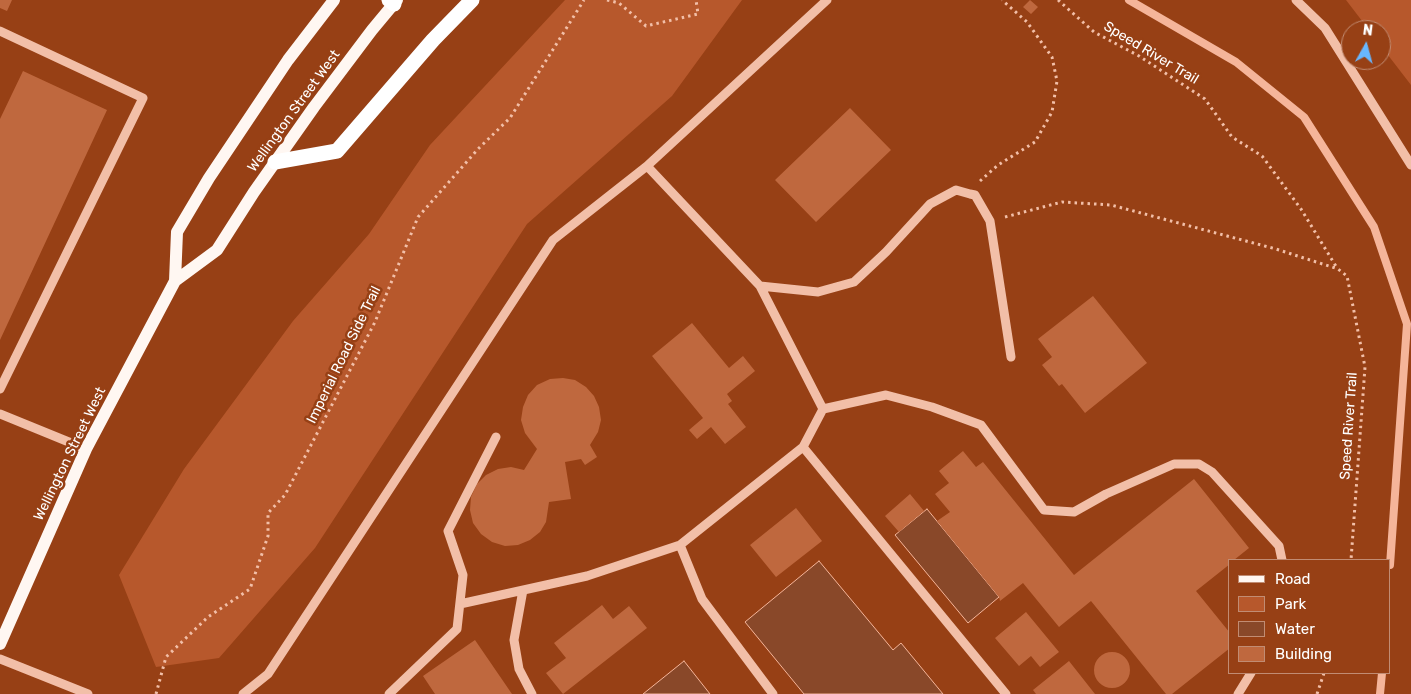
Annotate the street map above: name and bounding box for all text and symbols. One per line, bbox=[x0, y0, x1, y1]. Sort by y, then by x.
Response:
street label: Speed River Trail bbox=[1100, 18, 1202, 88]
north arrow bbox=[1341, 20, 1391, 70]
text: N bbox=[1362, 22, 1374, 40]
street label: Wellington Street West bbox=[244, 47, 344, 175]
street label: Imperial Road Side Trail bbox=[303, 284, 385, 426]
street label: Speed River Trail bbox=[1337, 372, 1361, 480]
street label: Wellington Street West bbox=[30, 384, 110, 524]
legend bbox=[1228, 559, 1391, 674]
text: Road bbox=[1275, 570, 1311, 588]
text: Park bbox=[1275, 595, 1306, 613]
text: Water bbox=[1275, 620, 1315, 638]
text: Building bbox=[1275, 645, 1332, 663]

